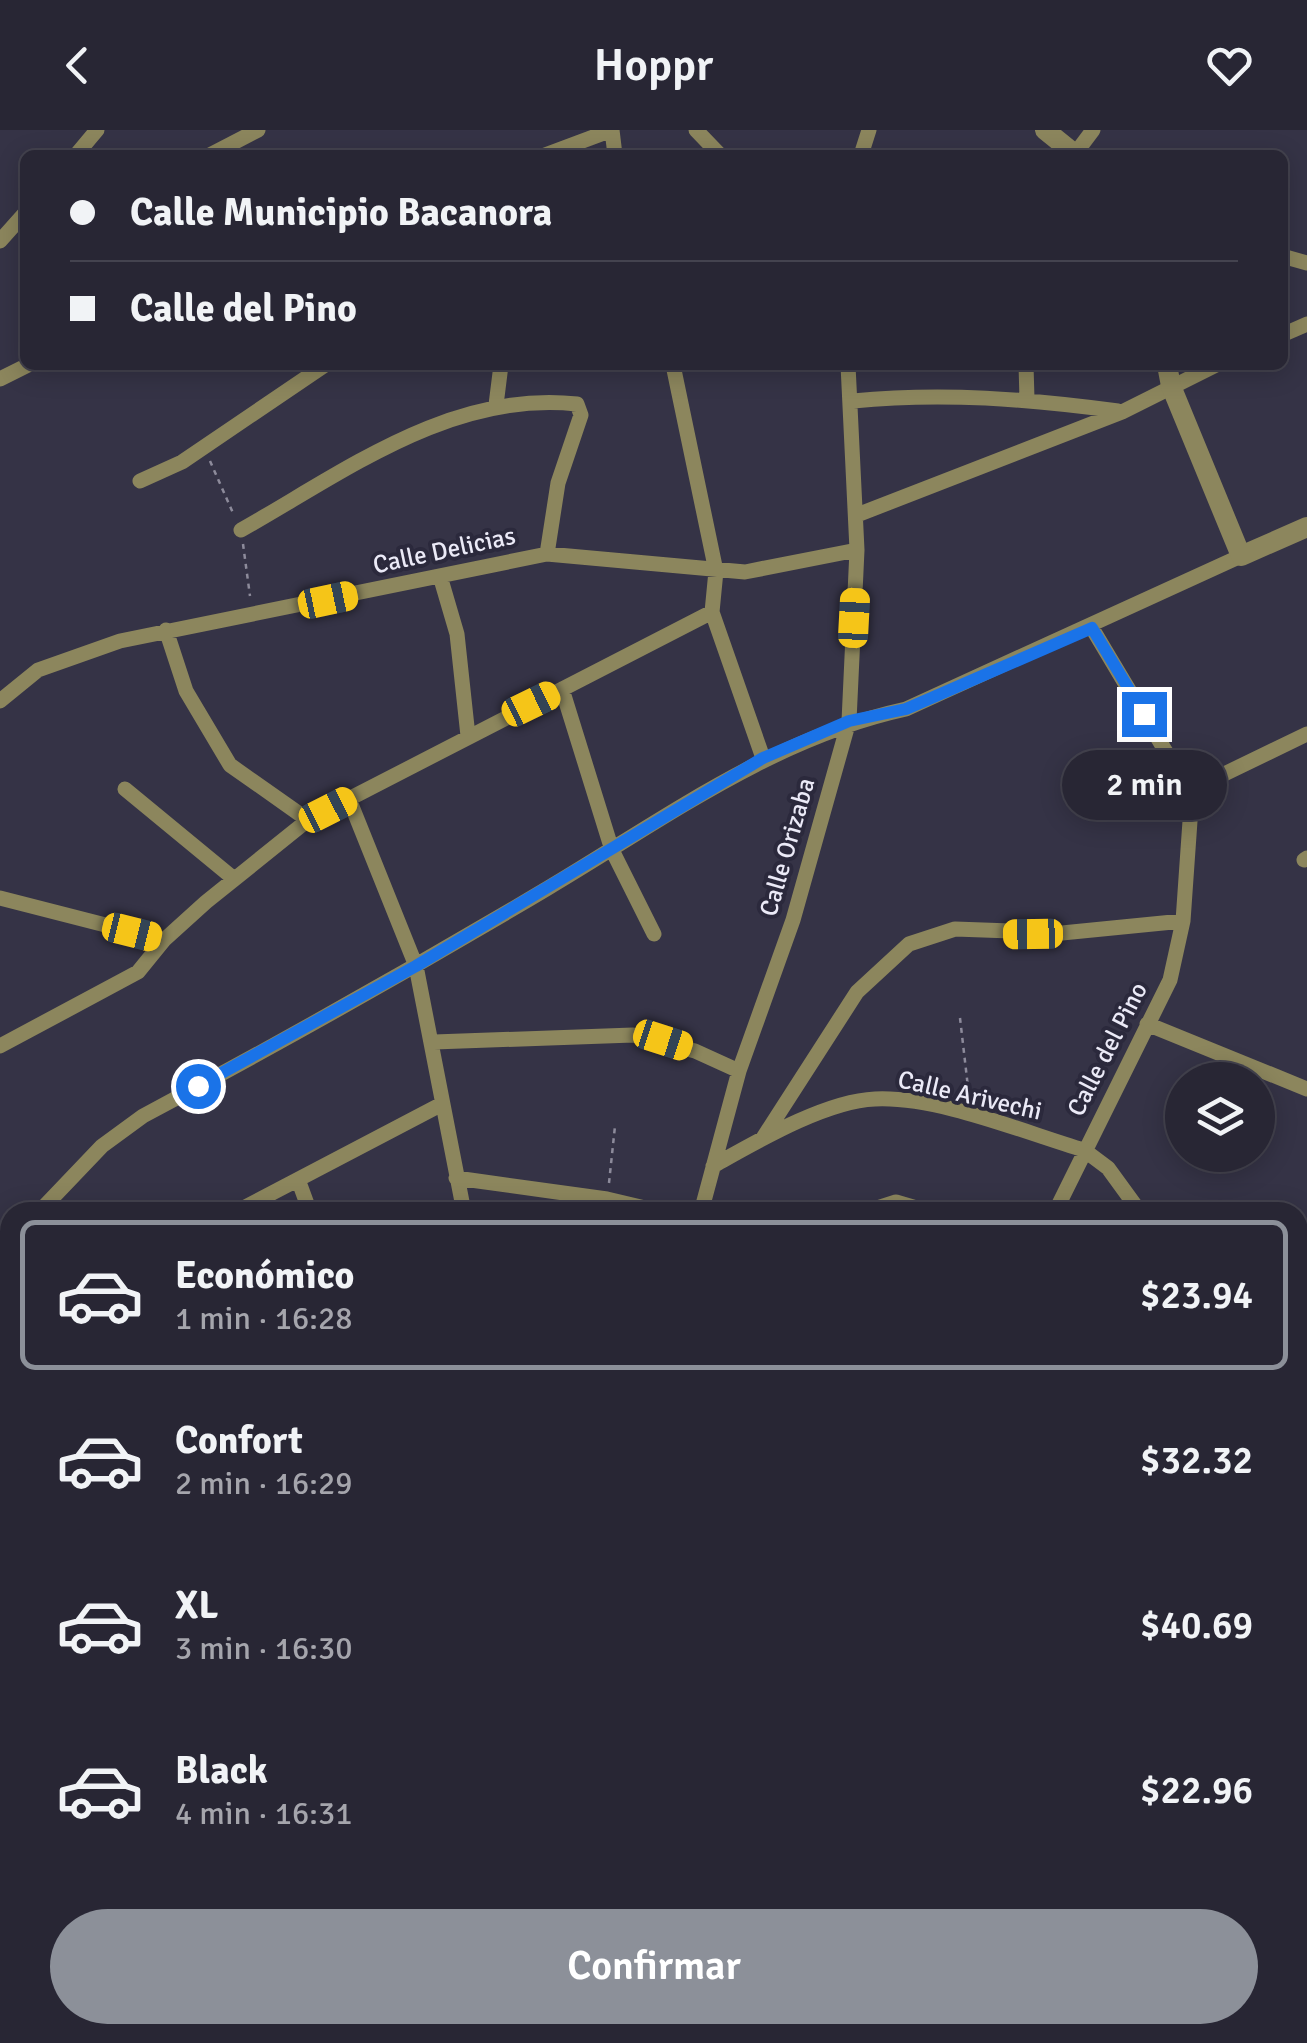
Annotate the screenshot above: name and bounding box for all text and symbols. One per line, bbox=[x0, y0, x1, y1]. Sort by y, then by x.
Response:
icon: back bbox=[50, 38, 105, 93]
text: Hoppr bbox=[594, 38, 713, 93]
icon: heart bbox=[1202, 38, 1257, 93]
text: Calle Municipio Bacanora bbox=[130, 189, 552, 236]
text: Calle del Pino bbox=[130, 285, 357, 332]
street label: Calle Delicias bbox=[370, 520, 518, 580]
car bbox=[296, 579, 360, 621]
car bbox=[837, 587, 871, 649]
car bbox=[497, 677, 565, 731]
route end bbox=[1122, 692, 1167, 737]
callout: 2 min bbox=[1062, 749, 1226, 819]
text: 2 min bbox=[1106, 765, 1183, 804]
street label: Calle Orizaba bbox=[752, 774, 822, 920]
car bbox=[294, 783, 362, 837]
car bbox=[99, 910, 165, 954]
car bbox=[1003, 918, 1063, 950]
street label: Calle del Pino bbox=[1060, 977, 1154, 1121]
car bbox=[630, 1016, 696, 1064]
map controls bbox=[1165, 1062, 1275, 1172]
button: layers bbox=[1165, 1062, 1275, 1172]
street label: Calle Arivechi bbox=[895, 1063, 1045, 1127]
route start bbox=[176, 1064, 221, 1109]
icon: car bbox=[55, 1250, 145, 1340]
text: Económico bbox=[175, 1252, 354, 1299]
text: $23.94 bbox=[1140, 1272, 1253, 1319]
text: 1 min · 16:28 bbox=[175, 1299, 353, 1338]
icon: car bbox=[55, 1415, 145, 1505]
text: Confort bbox=[175, 1417, 303, 1464]
text: $32.32 bbox=[1140, 1437, 1253, 1484]
text: 2 min · 16:29 bbox=[175, 1464, 353, 1503]
icon: car bbox=[55, 1580, 145, 1670]
text: XL bbox=[175, 1582, 218, 1629]
text: $40.69 bbox=[1140, 1602, 1253, 1649]
text: 3 min · 16:30 bbox=[175, 1629, 353, 1668]
icon: car bbox=[55, 1745, 145, 1835]
text: Black bbox=[175, 1747, 268, 1794]
text: $22.96 bbox=[1140, 1767, 1253, 1814]
text: 4 min · 16:31 bbox=[175, 1794, 353, 1833]
button: Confirmar bbox=[50, 1909, 1258, 2024]

